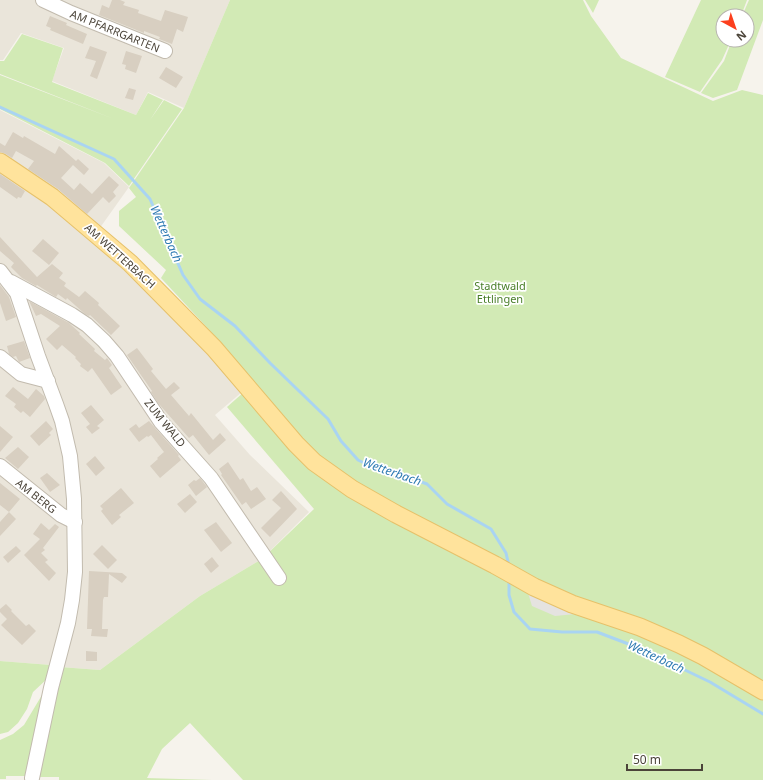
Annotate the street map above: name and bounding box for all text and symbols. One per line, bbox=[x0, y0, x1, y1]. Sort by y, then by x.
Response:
street label: AM PFARRGARTEN bbox=[68, 6, 162, 55]
north arrow bbox=[715, 8, 755, 48]
text: N bbox=[733, 27, 750, 45]
water label: Wetterbach bbox=[146, 203, 187, 265]
street label: AM WETTERBACH bbox=[82, 220, 159, 292]
park label: Stadtwald Ettlingen bbox=[474, 278, 526, 306]
street label: ZUM WALD bbox=[141, 396, 189, 450]
water label: Wetterbach bbox=[361, 454, 424, 489]
street label: AM BERG bbox=[13, 475, 60, 516]
water label: Wetterbach bbox=[625, 636, 687, 677]
scale bar bbox=[627, 746, 702, 772]
text: 50 m bbox=[633, 751, 661, 768]

